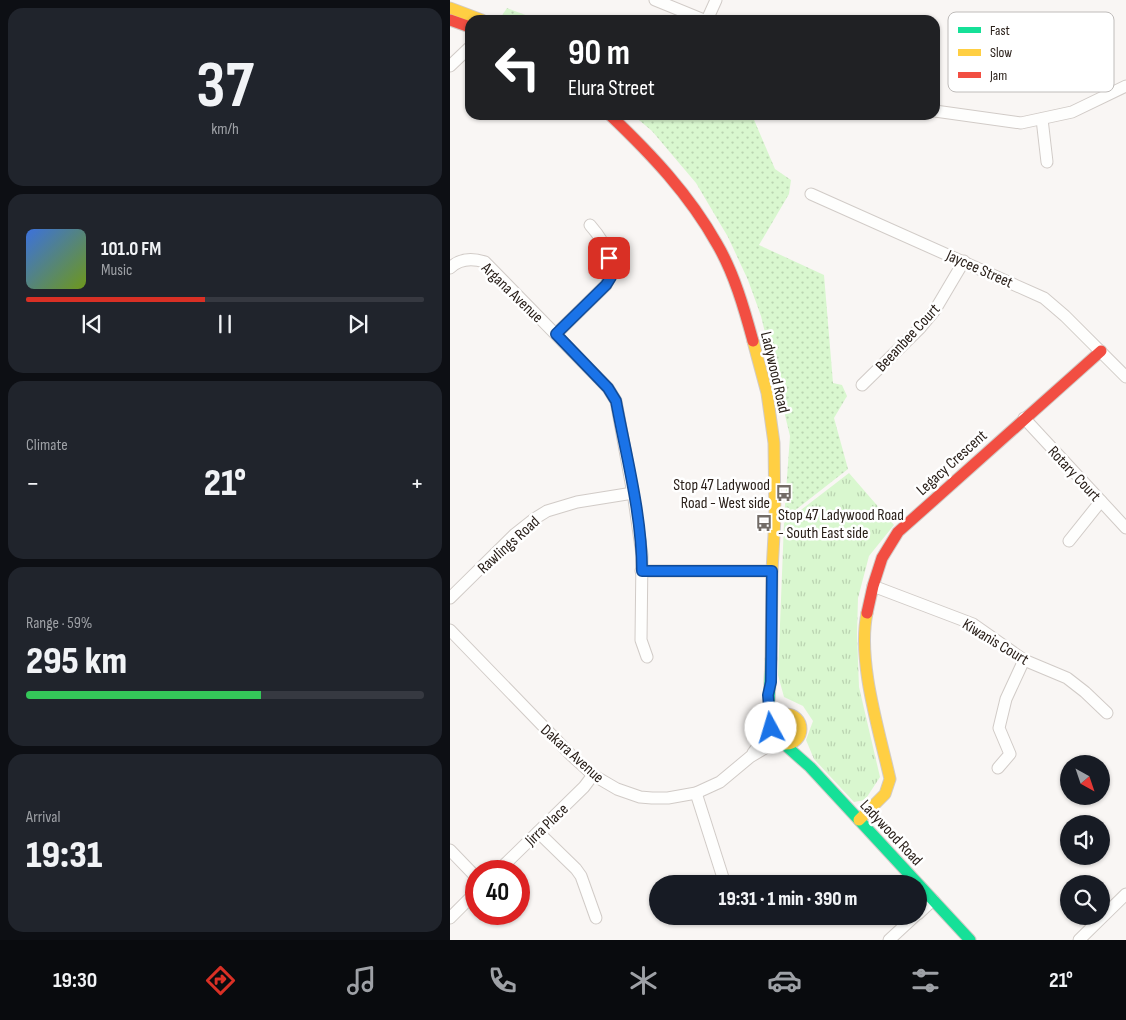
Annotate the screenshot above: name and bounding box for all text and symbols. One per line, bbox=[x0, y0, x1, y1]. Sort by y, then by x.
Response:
legend bbox=[948, 12, 1114, 92]
text: Fast bbox=[990, 22, 1010, 39]
text: 90 m bbox=[568, 32, 630, 75]
icon: left bbox=[485, 35, 550, 100]
text: Slow bbox=[990, 44, 1012, 61]
text: 37 bbox=[196, 48, 254, 126]
text: Jam bbox=[989, 67, 1007, 84]
text: Elura Street bbox=[568, 75, 655, 102]
text: km/h bbox=[211, 120, 239, 139]
pin bbox=[588, 237, 630, 279]
text: 101.0 FM bbox=[101, 238, 161, 261]
icon: arrive bbox=[595, 244, 623, 272]
street label: Jaycee Street bbox=[942, 246, 1016, 293]
street label: Argana Avenue bbox=[476, 258, 547, 327]
text: Music bbox=[101, 261, 132, 280]
street label: Beeanbee Court bbox=[872, 300, 944, 376]
icon: previous bbox=[78, 310, 106, 338]
icon: pause bbox=[211, 310, 239, 338]
icon: next bbox=[344, 310, 372, 338]
street label: Ladywood Road bbox=[756, 330, 793, 415]
street label: Legacy Crescent bbox=[913, 426, 991, 500]
text: Climate bbox=[26, 436, 68, 455]
street label: Rotary Court bbox=[1043, 442, 1104, 506]
text: 21° bbox=[204, 461, 246, 506]
text: − bbox=[26, 467, 40, 500]
text: + bbox=[410, 467, 424, 500]
place label: Stop 47 Ladywood Road - West side bbox=[673, 476, 770, 513]
bus stop icon: Stop 47 Ladywood Road - West side bbox=[774, 483, 794, 503]
place label: Stop 47 Ladywood Road - South East side bbox=[778, 506, 904, 543]
street label: Rawlings Road bbox=[474, 512, 544, 578]
bus stop icon: Stop 47 Ladywood Road - South East side bbox=[754, 513, 774, 533]
text: Range · 59% bbox=[26, 614, 92, 633]
street label: Kiwanis Court bbox=[959, 615, 1032, 670]
text: 295 km bbox=[26, 639, 127, 684]
position arrow bbox=[744, 701, 796, 753]
street label: Dakara Avenue bbox=[537, 721, 607, 787]
north arrow bbox=[1060, 755, 1110, 805]
map controls bbox=[1060, 755, 1110, 925]
street label: Ladywood Road bbox=[856, 796, 926, 870]
street label: Jirra Place bbox=[521, 800, 573, 851]
text: Arrival bbox=[26, 808, 60, 827]
button: sound bbox=[1060, 815, 1110, 865]
text: 19:31 bbox=[26, 833, 102, 878]
speed limit sign: 40 bbox=[465, 860, 530, 925]
button: search bbox=[1060, 875, 1110, 925]
text: 19:31 · 1 min · 390 m bbox=[719, 888, 857, 911]
icon: directions bbox=[203, 963, 238, 998]
icon: music bbox=[344, 963, 379, 998]
icon: phone bbox=[485, 963, 520, 998]
icon: climate bbox=[626, 963, 661, 998]
icon: car bbox=[767, 963, 802, 998]
icon: filters bbox=[908, 963, 943, 998]
text: 19:30 bbox=[53, 967, 97, 994]
text: 21° bbox=[1049, 967, 1073, 994]

